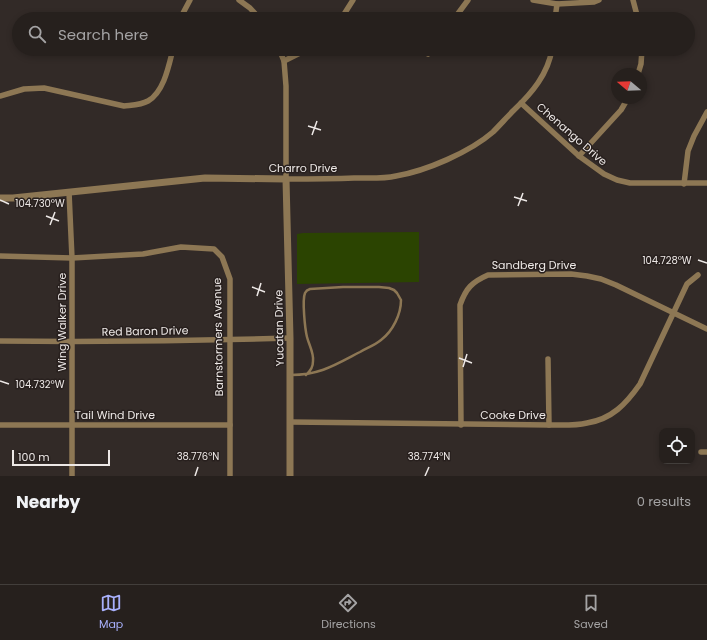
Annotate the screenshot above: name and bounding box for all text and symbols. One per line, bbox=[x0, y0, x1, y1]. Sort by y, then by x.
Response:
search box bbox=[12, 12, 695, 56]
icon: search bbox=[26, 23, 48, 45]
text: Search here bbox=[58, 24, 148, 45]
north arrow bbox=[611, 68, 647, 104]
street label: Chenango Drive bbox=[533, 99, 611, 169]
street label: Charro Drive bbox=[269, 160, 338, 176]
text: 104.730°W bbox=[15, 196, 65, 211]
text: 104.728°W bbox=[642, 253, 692, 268]
street label: Sandberg Drive bbox=[492, 257, 577, 273]
street label: Wing Walker Drive bbox=[54, 272, 70, 371]
street label: Barnstormers Avenue bbox=[209, 277, 227, 396]
street label: Yucatan Drive bbox=[270, 289, 288, 366]
street label: Red Baron Drive bbox=[101, 322, 189, 340]
text: 104.732°W bbox=[16, 377, 65, 392]
street label: Tail Wind Drive bbox=[75, 407, 155, 423]
street label: Cooke Drive bbox=[480, 407, 546, 423]
map controls bbox=[659, 428, 695, 464]
button: locate bbox=[659, 428, 695, 464]
scale bar bbox=[12, 448, 110, 467]
text: 100 m bbox=[18, 449, 50, 465]
text: 38.776°N bbox=[177, 449, 219, 464]
text: 38.774°N bbox=[408, 449, 450, 464]
text: Nearby bbox=[16, 490, 80, 514]
text: 0 results bbox=[637, 492, 691, 511]
tab: Map bbox=[99, 592, 123, 633]
tab: Directions bbox=[321, 592, 376, 633]
tab: Saved bbox=[574, 592, 608, 633]

